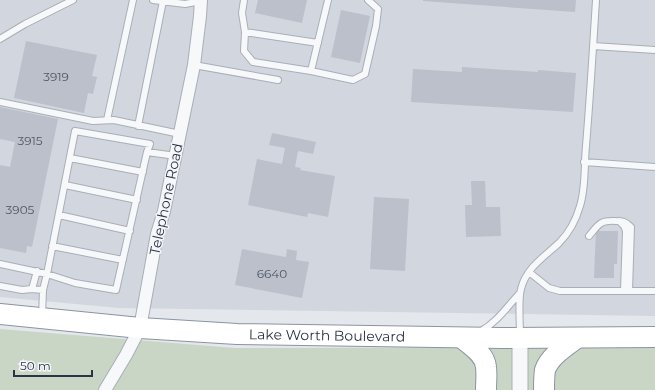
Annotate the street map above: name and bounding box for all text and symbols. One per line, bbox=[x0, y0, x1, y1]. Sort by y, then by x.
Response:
house number: 3919 bbox=[43, 69, 69, 84]
house number: 3915 bbox=[17, 133, 43, 148]
street label: Telephone Road bbox=[145, 141, 187, 257]
house number: 3905 bbox=[6, 202, 35, 217]
house number: 6640 bbox=[257, 266, 287, 281]
street label: Lake Worth Boulevard bbox=[249, 325, 405, 346]
scale bar bbox=[14, 352, 92, 378]
text: 50 m bbox=[20, 358, 51, 373]

